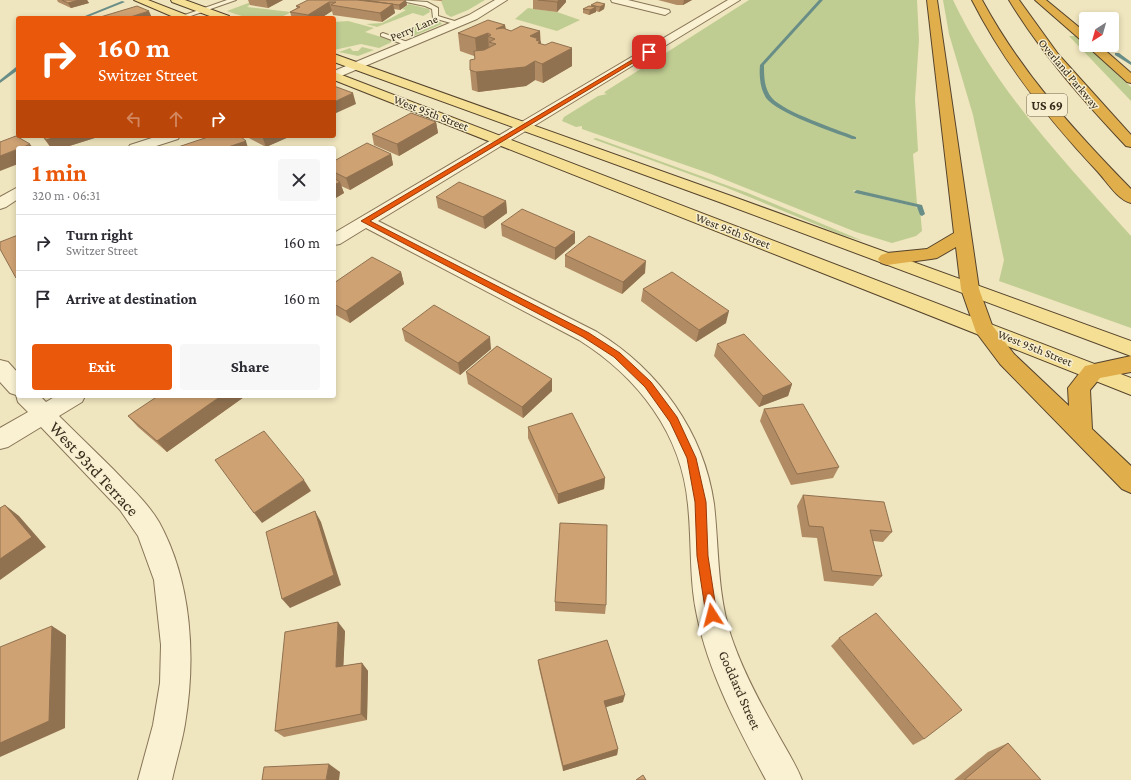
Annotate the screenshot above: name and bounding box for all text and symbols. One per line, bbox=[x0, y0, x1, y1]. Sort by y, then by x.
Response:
street label: Perry Lane bbox=[388, 12, 440, 44]
north arrow bbox=[1079, 12, 1119, 52]
map controls bbox=[1079, 12, 1119, 52]
icon: right bbox=[32, 32, 84, 84]
text: 160 m bbox=[98, 32, 170, 63]
pin bbox=[632, 35, 666, 69]
street label: Overland Parkway bbox=[1036, 36, 1103, 112]
icon: arrive bbox=[638, 41, 660, 63]
text: Switzer Street bbox=[98, 65, 198, 85]
street label: West 95th Street bbox=[392, 92, 471, 134]
road number: US 69 bbox=[1027, 94, 1067, 116]
icon: left bbox=[123, 108, 145, 130]
icon: ahead bbox=[165, 108, 187, 130]
icon: right bbox=[207, 108, 229, 130]
text: 1 min bbox=[32, 159, 87, 186]
button: close bbox=[278, 159, 320, 201]
text: 320 m · 06:31 bbox=[32, 188, 100, 203]
street label: West 95th Street bbox=[694, 210, 773, 252]
text: Turn right bbox=[66, 227, 133, 243]
icon: right bbox=[32, 232, 54, 254]
text: 160 m bbox=[284, 235, 320, 251]
text: Switzer Street bbox=[66, 243, 138, 258]
icon: arrive bbox=[32, 288, 54, 310]
text: Arrive at destination bbox=[66, 291, 197, 307]
text: 160 m bbox=[284, 291, 320, 307]
street label: West 95th Street bbox=[996, 327, 1075, 370]
button: Exit bbox=[32, 344, 172, 390]
button: Share bbox=[180, 344, 320, 390]
street label: West 93rd Terrace bbox=[45, 418, 143, 520]
position arrow bbox=[691, 594, 733, 636]
street label: Goddard Street bbox=[716, 648, 765, 732]

